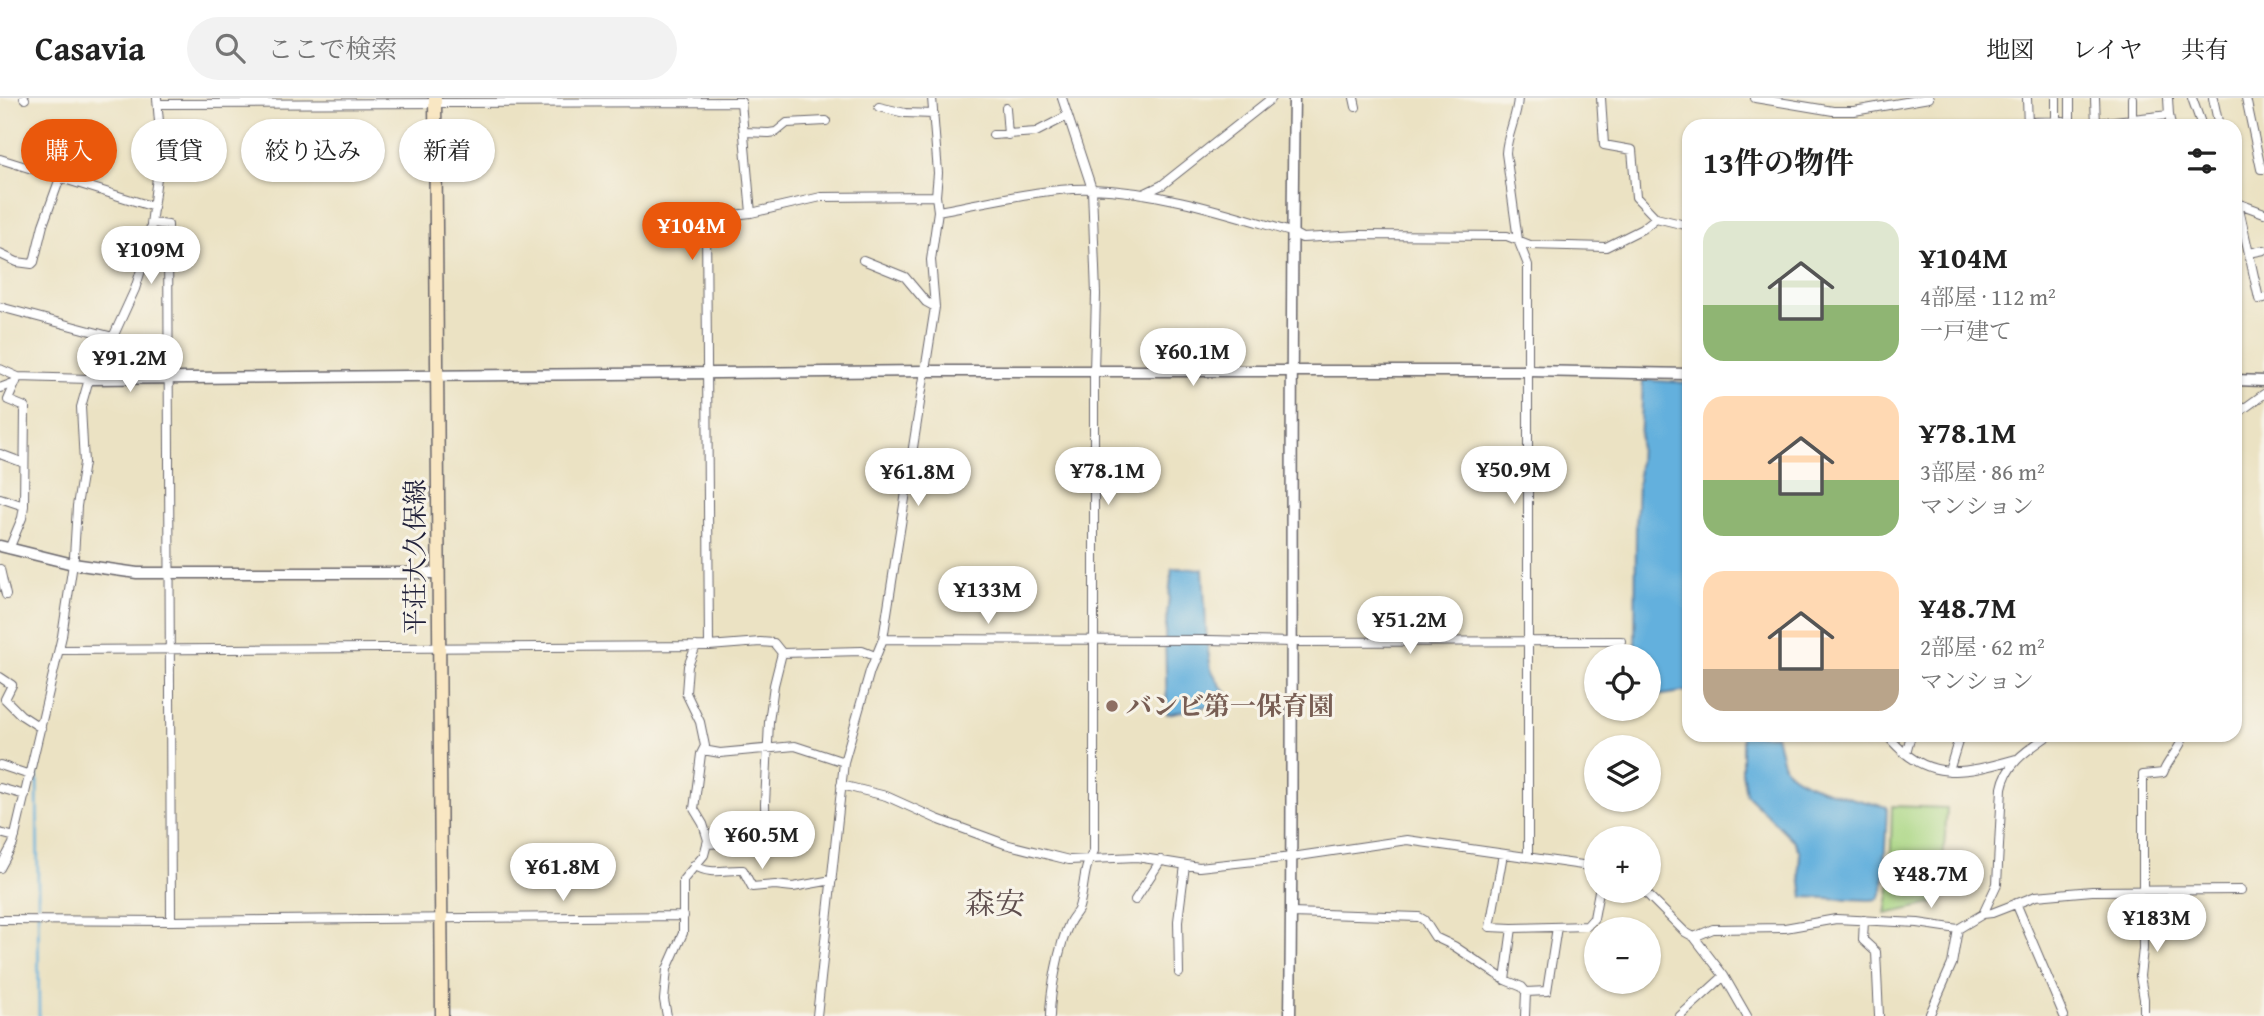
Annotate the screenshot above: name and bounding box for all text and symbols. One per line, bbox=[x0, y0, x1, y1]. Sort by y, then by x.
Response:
search box bbox=[187, 17, 677, 80]
text: Casavia bbox=[35, 24, 145, 72]
icon: search bbox=[211, 29, 249, 67]
text: ここで検索 bbox=[267, 29, 397, 68]
text: 地図 bbox=[1986, 32, 2034, 67]
text: レイヤ bbox=[2072, 32, 2143, 67]
text: 共有 bbox=[2181, 32, 2229, 67]
chip: 購入 bbox=[21, 119, 117, 182]
chip: 賃貸 bbox=[131, 119, 227, 182]
chip: 絞り込み bbox=[241, 119, 385, 182]
chip: 新着 bbox=[399, 119, 495, 182]
text: 13件の物件 bbox=[1703, 140, 1854, 184]
icon: filters bbox=[2183, 142, 2221, 180]
pin: ¥104M bbox=[643, 202, 741, 262]
text: ¥104M bbox=[658, 208, 726, 241]
pin: ¥109M bbox=[102, 226, 200, 286]
text: ¥109M bbox=[117, 232, 185, 265]
text: ¥104M bbox=[1920, 235, 2008, 279]
icon: home bbox=[1759, 249, 1843, 333]
text: 4部屋 · 112 m² bbox=[1920, 280, 2056, 313]
text: 一戸建て bbox=[1920, 314, 2012, 347]
pin: ¥60.1M bbox=[1136, 328, 1250, 388]
pin: ¥91.2M bbox=[73, 334, 187, 394]
text: ¥60.1M bbox=[1156, 334, 1230, 367]
text: ¥91.2M bbox=[93, 340, 167, 373]
text: ¥78.1M bbox=[1920, 410, 2016, 454]
icon: home bbox=[1759, 424, 1843, 508]
pin: ¥50.9M bbox=[1457, 446, 1571, 506]
pin: ¥61.8M bbox=[861, 448, 975, 508]
pin: ¥78.1M bbox=[1051, 448, 1165, 507]
text: ¥50.9M bbox=[1477, 452, 1551, 485]
text: ¥78.1M bbox=[1071, 453, 1145, 486]
text: ¥61.8M bbox=[881, 454, 955, 487]
text: 3部屋 · 86 m² bbox=[1920, 455, 2045, 488]
street label: 平荘大久保線 bbox=[395, 479, 434, 635]
text: マンション bbox=[1920, 489, 2034, 522]
pin: ¥133M bbox=[939, 566, 1037, 626]
text: ¥133M bbox=[954, 572, 1022, 605]
text: ¥48.7M bbox=[1920, 585, 2016, 629]
pin: ¥51.2M bbox=[1353, 596, 1467, 656]
icon: home bbox=[1759, 599, 1843, 683]
text: ¥51.2M bbox=[1373, 602, 1447, 635]
text: 2部屋 · 62 m² bbox=[1920, 630, 2045, 663]
map controls bbox=[1584, 644, 1661, 994]
button: locate bbox=[1584, 644, 1661, 721]
text: マンション bbox=[1920, 664, 2034, 697]
place label: バンビ第一保育園 bbox=[1126, 686, 1334, 725]
marker: バンビ第一保育園 bbox=[1104, 698, 1120, 714]
button: layers bbox=[1584, 735, 1661, 812]
pin: ¥60.5M bbox=[705, 812, 819, 871]
text: ¥60.5M bbox=[725, 817, 799, 850]
button: + bbox=[1584, 826, 1661, 903]
pin: ¥61.8M bbox=[506, 844, 620, 903]
text: ¥61.8M bbox=[526, 849, 600, 882]
pin: ¥48.7M bbox=[1874, 850, 1988, 910]
text: ¥48.7M bbox=[1894, 856, 1968, 889]
district label: 森安 bbox=[965, 881, 1025, 925]
pin: ¥183M bbox=[2108, 894, 2206, 954]
text: ¥183M bbox=[2123, 900, 2191, 933]
button: − bbox=[1584, 917, 1661, 994]

